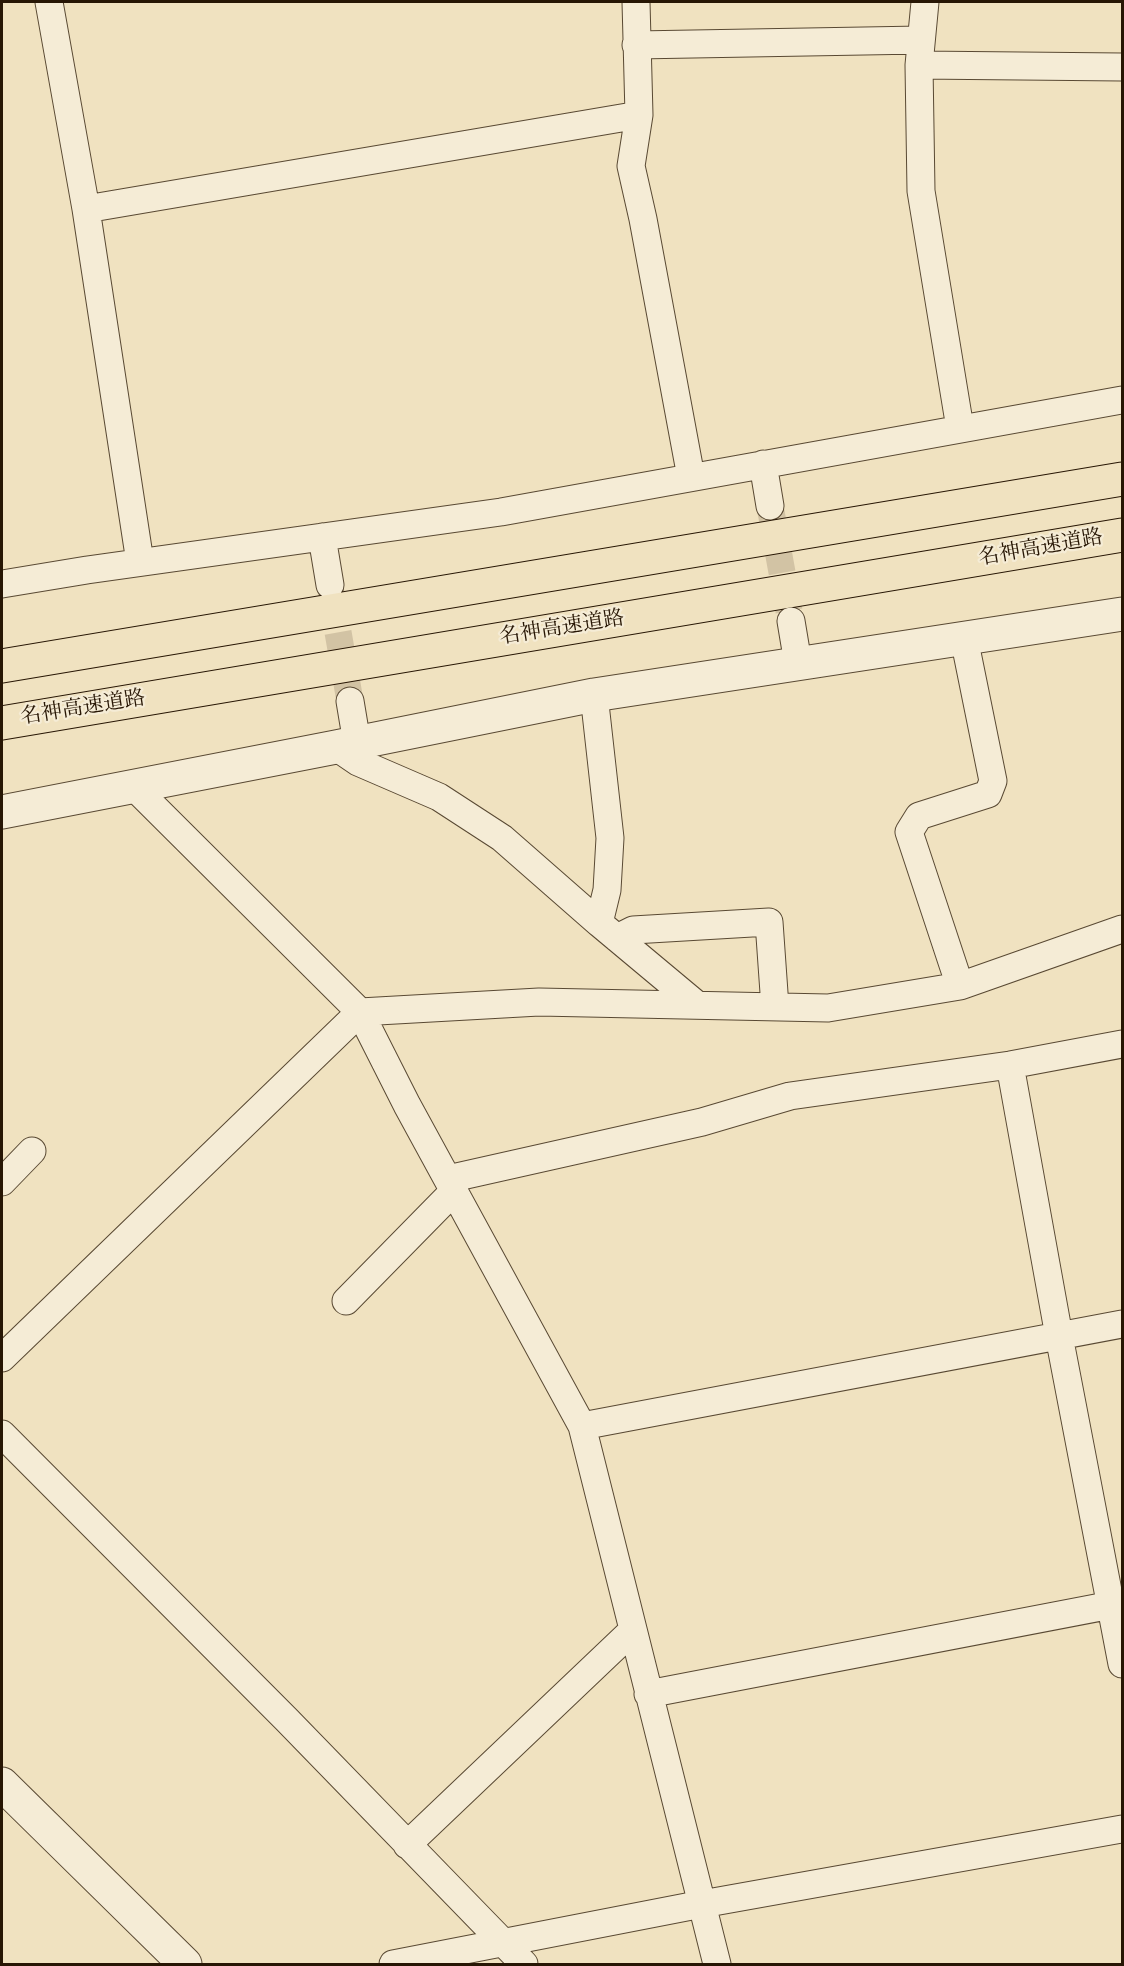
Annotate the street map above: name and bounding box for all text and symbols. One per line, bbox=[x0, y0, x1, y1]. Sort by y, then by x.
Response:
street label: 名神高速道路 bbox=[977, 526, 1105, 572]
street label: 名神高速道路 bbox=[498, 607, 626, 651]
street label: 名神高速道路 bbox=[19, 687, 147, 731]

